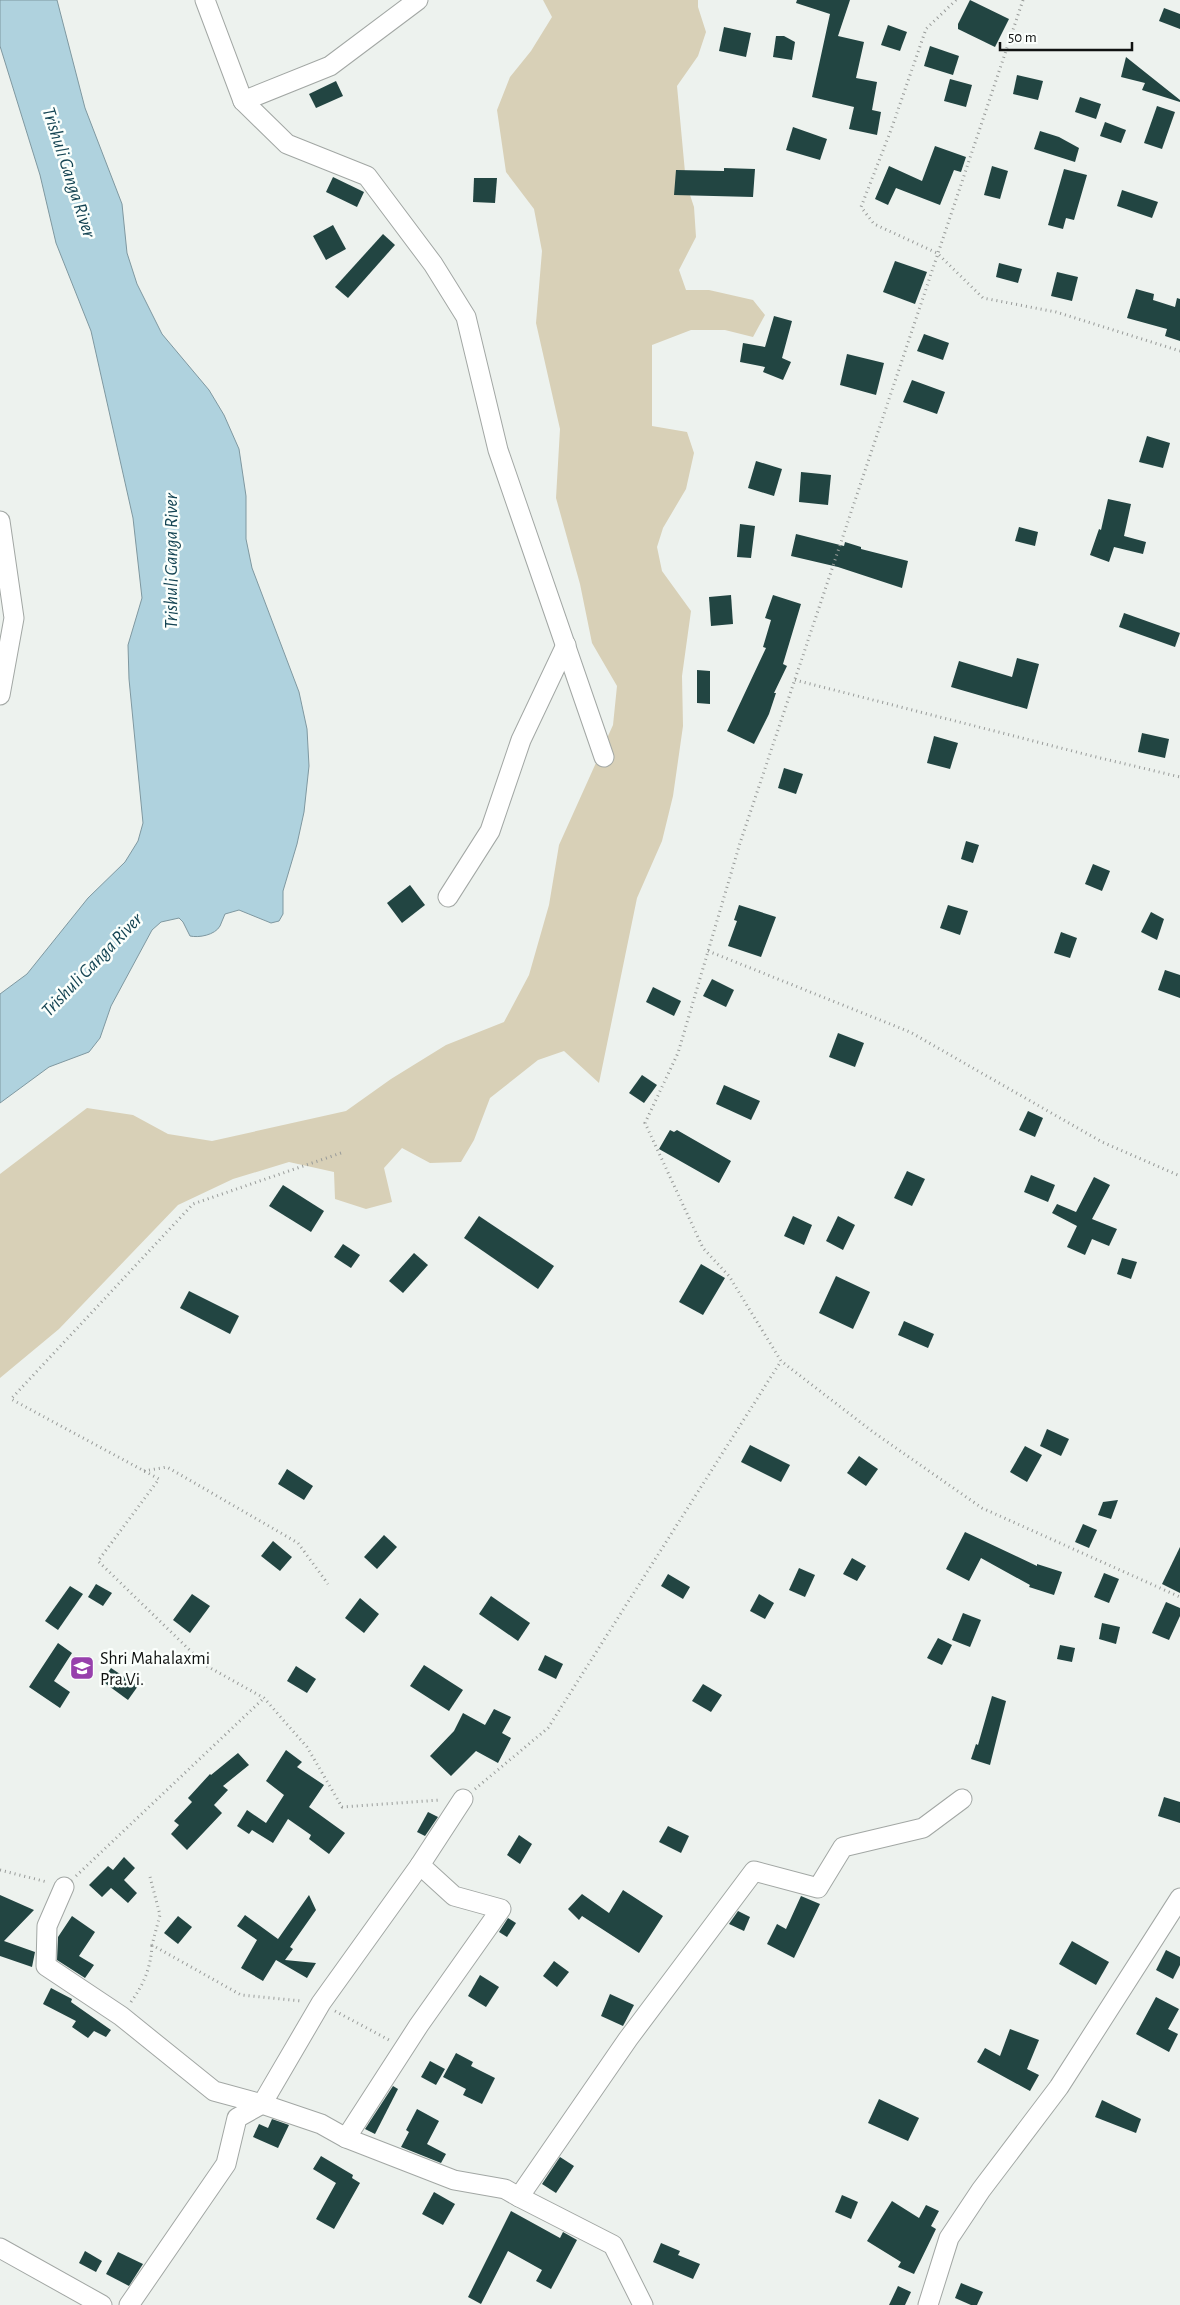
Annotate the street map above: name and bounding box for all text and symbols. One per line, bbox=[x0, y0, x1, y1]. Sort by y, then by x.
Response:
scale bar bbox=[1000, 20, 1132, 52]
text: 50 m bbox=[1008, 30, 1037, 45]
water label: Trishuli Ganga River bbox=[39, 105, 99, 241]
water label: Trishuli Ganga River bbox=[162, 492, 181, 629]
water label: Trishuli Ganga River bbox=[38, 909, 147, 1020]
place label: Shri Mahalaxmi Pra.Vi. bbox=[100, 1650, 210, 1689]
school or university icon: Shri Mahalaxmi Pra.Vi. bbox=[69, 1655, 95, 1681]

